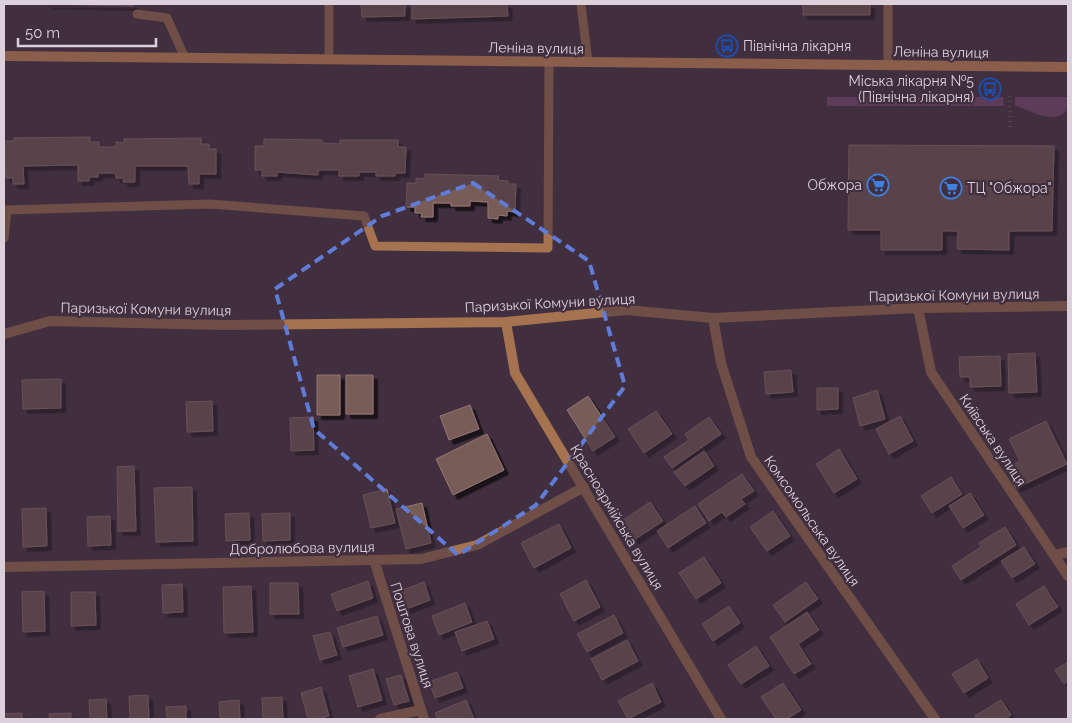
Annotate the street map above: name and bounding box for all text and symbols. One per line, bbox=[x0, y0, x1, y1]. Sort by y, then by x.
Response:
scale bar bbox=[18, 15, 155, 47]
text: 50 m bbox=[25, 24, 60, 42]
bus stop icon: Північна лікарня bbox=[715, 34, 739, 58]
place label: Північна лікарня bbox=[743, 38, 851, 54]
street label: Леніна вулиця bbox=[488, 39, 584, 57]
street label: Леніна вулиця bbox=[893, 43, 989, 61]
place label: Міська лікарня №5 (Північна лікарня) bbox=[849, 73, 974, 105]
bus stop icon: Міська лікарня №5 (Північна лікарня) bbox=[978, 77, 1002, 101]
supermarket icon: Обжора bbox=[866, 173, 890, 197]
supermarket icon: ТЦ "Обжора" bbox=[939, 176, 963, 200]
place label: Обжора bbox=[808, 177, 862, 193]
place label: ТЦ "Обжора" bbox=[967, 180, 1052, 196]
street label: Паризької Комуни вулиця bbox=[869, 286, 1039, 304]
street label: Паризької Комуни вулиця bbox=[464, 291, 636, 315]
street label: Паризької Комуни вулиця bbox=[61, 300, 231, 318]
street label: Київська вулиця bbox=[956, 391, 1030, 489]
street label: Красноармійська вулиця bbox=[567, 442, 667, 592]
street label: Комсомольська вулиця bbox=[761, 453, 863, 589]
street label: Добролюбова вулиця bbox=[229, 539, 375, 557]
street label: Поштова вулиця bbox=[387, 580, 437, 690]

